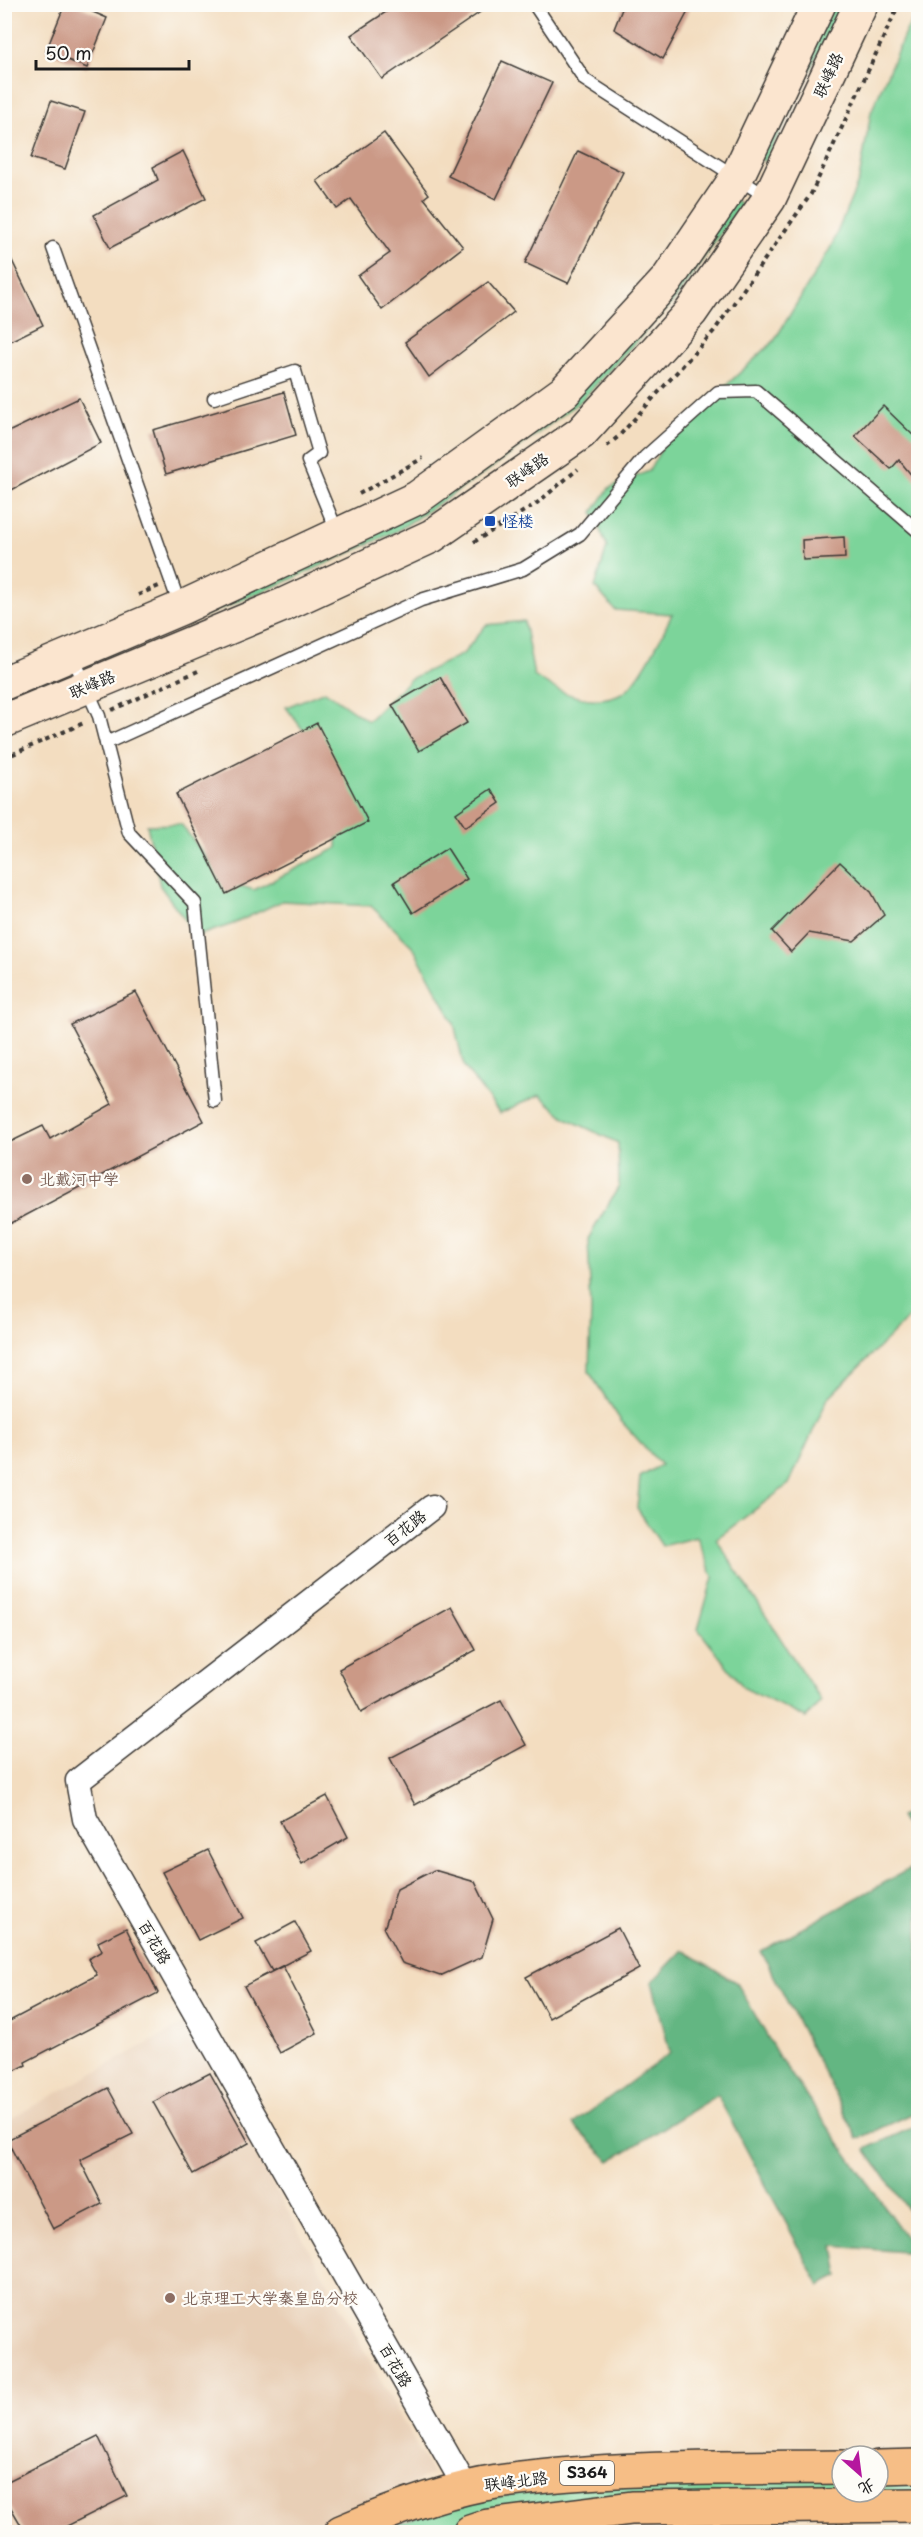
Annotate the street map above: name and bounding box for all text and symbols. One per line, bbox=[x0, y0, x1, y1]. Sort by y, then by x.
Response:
scale bar bbox=[36, 33, 189, 71]
text: 50 m bbox=[45, 39, 92, 66]
street label: 联峰路 bbox=[806, 48, 848, 101]
street label: 联峰路 bbox=[500, 446, 553, 493]
place label: 怪楼 bbox=[502, 508, 534, 532]
marker: 怪楼 bbox=[483, 514, 497, 528]
street label: 联峰路 bbox=[65, 663, 118, 704]
place label: 北戴河中学 bbox=[39, 1166, 119, 1190]
marker: 北戴河中学 bbox=[20, 1172, 34, 1186]
street label: 百花路 bbox=[378, 1503, 431, 1551]
street label: 百花路 bbox=[133, 1915, 178, 1968]
place label: 北京理工大学秦皇岛分校 bbox=[182, 2285, 358, 2309]
marker: 北京理工大学秦皇岛分校 bbox=[163, 2291, 177, 2305]
street label: 百花路 bbox=[374, 2338, 419, 2391]
north arrow bbox=[830, 2444, 890, 2504]
road number: S364 bbox=[560, 2461, 614, 2485]
street label: 联峰北路 bbox=[483, 2464, 549, 2496]
text: 北 bbox=[855, 2474, 880, 2502]

